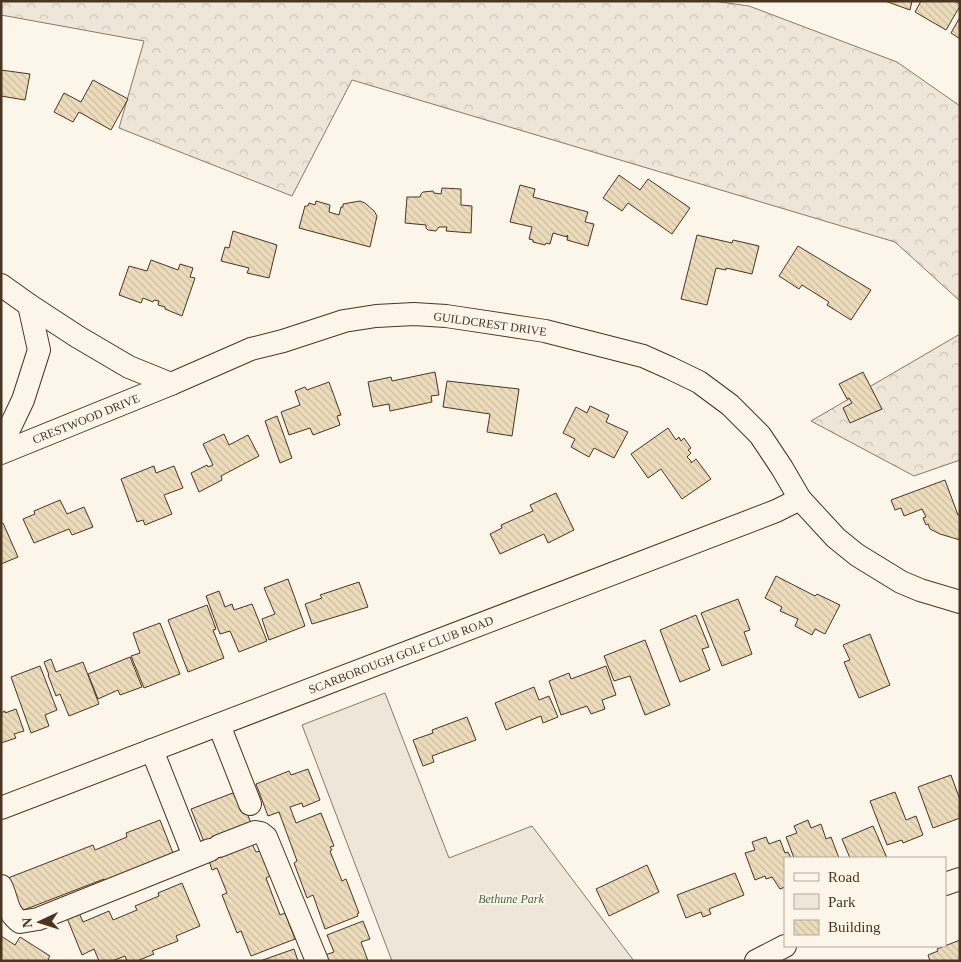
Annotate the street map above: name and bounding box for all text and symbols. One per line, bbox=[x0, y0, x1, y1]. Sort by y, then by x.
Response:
street label: GUILDCREST DRIVE bbox=[433, 309, 547, 339]
street label: CRESTWOOD DRIVE bbox=[30, 391, 142, 447]
street label: SCARBOROUGH GOLF CLUB ROAD bbox=[307, 613, 496, 697]
legend bbox=[784, 857, 946, 947]
text: Road bbox=[828, 869, 860, 885]
park label: Bethune Park bbox=[478, 892, 544, 906]
text: Park bbox=[828, 894, 856, 910]
north arrow bbox=[15, 897, 65, 947]
text: N bbox=[20, 917, 35, 928]
text: Building bbox=[828, 919, 881, 935]

